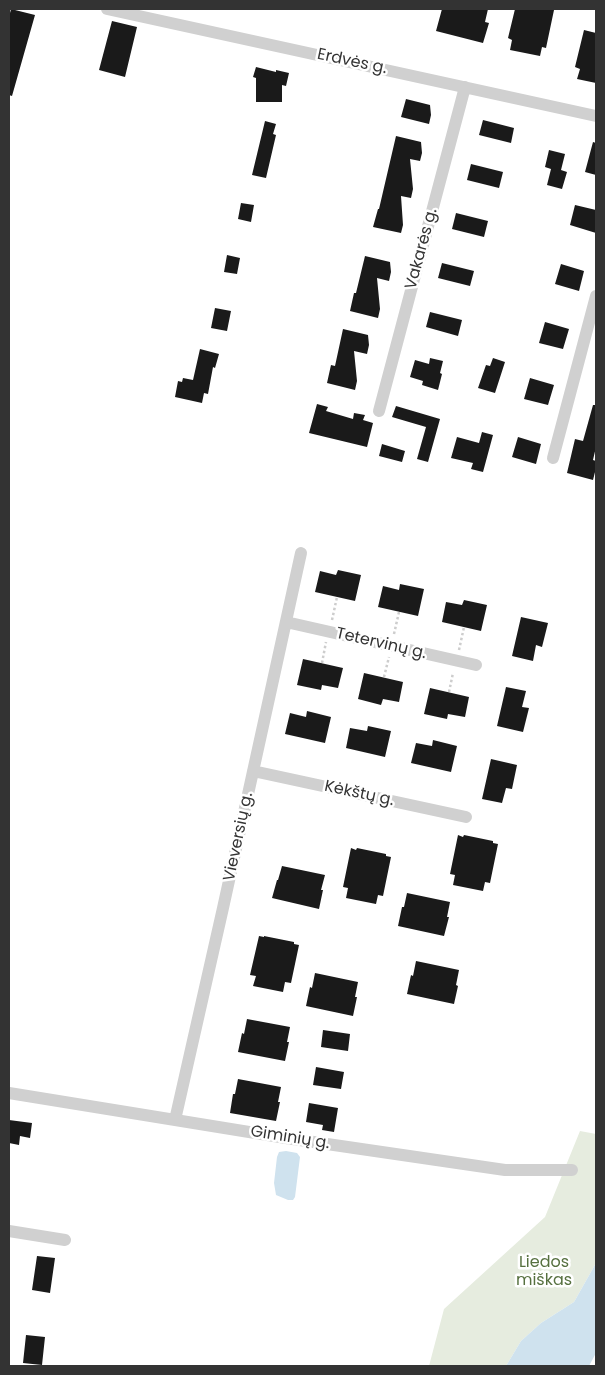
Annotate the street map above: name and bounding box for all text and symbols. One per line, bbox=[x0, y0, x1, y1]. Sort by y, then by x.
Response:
street label: Erdvės g. bbox=[315, 45, 389, 79]
street label: Vakarės g. bbox=[402, 206, 442, 292]
street label: Tetervinų g. bbox=[334, 624, 428, 664]
street label: Kėkštų g. bbox=[322, 777, 396, 811]
street label: Vieversių g. bbox=[220, 791, 258, 883]
street label: Giminių g. bbox=[249, 1122, 331, 1154]
park label: Liedos miškas bbox=[516, 1253, 572, 1291]

